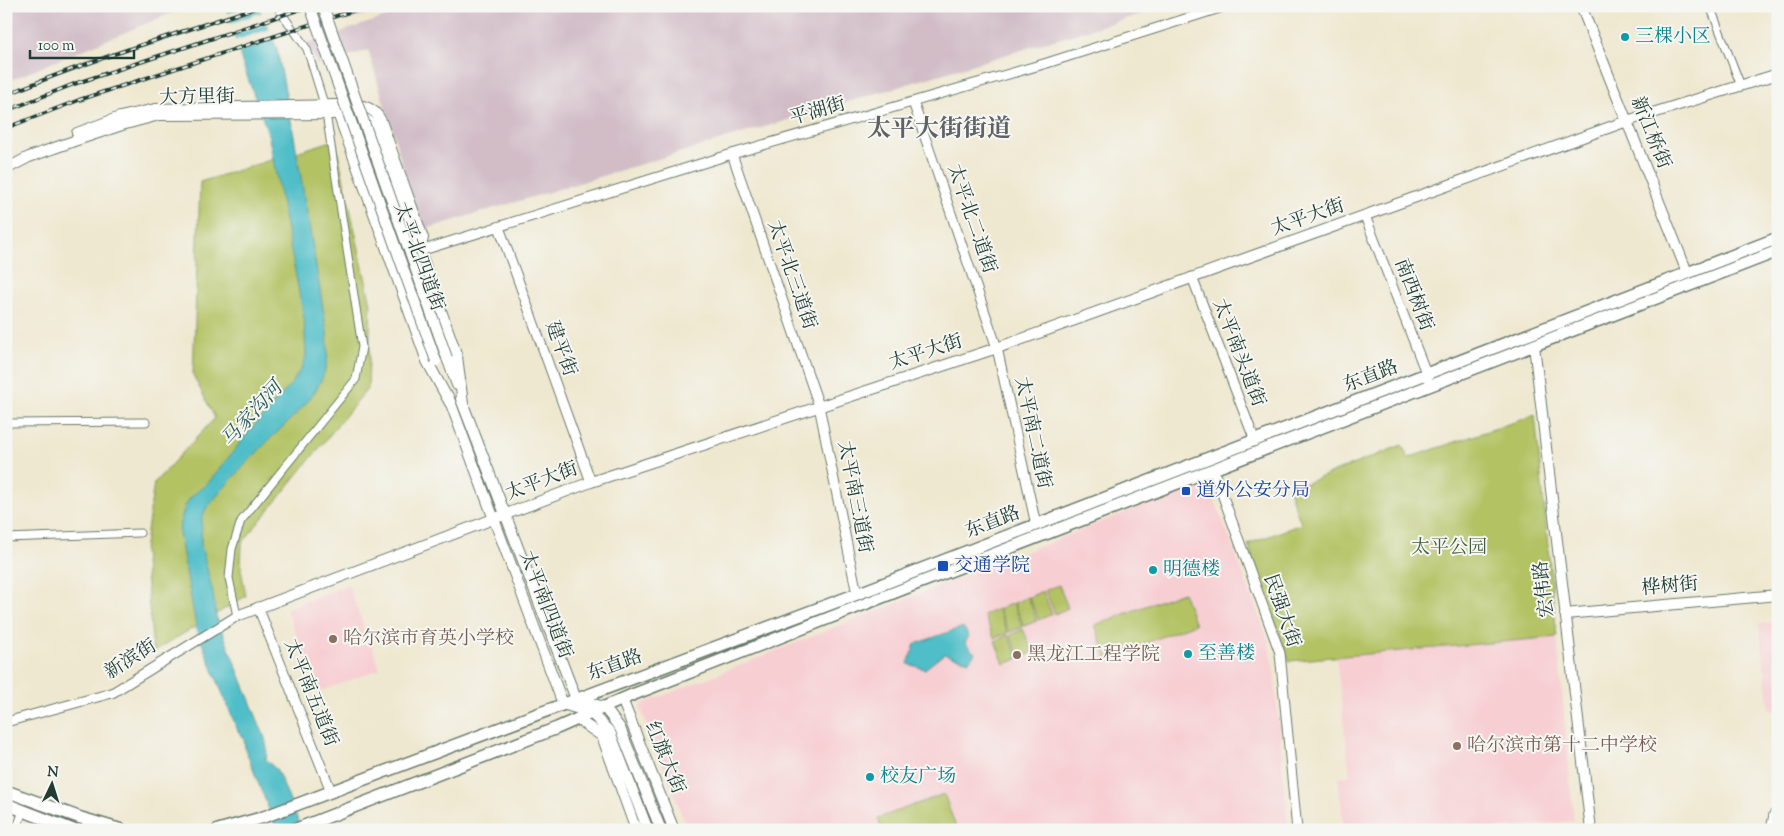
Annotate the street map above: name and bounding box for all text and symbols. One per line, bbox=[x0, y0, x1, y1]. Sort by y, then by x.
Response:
place label: 三棵小区 bbox=[1635, 24, 1711, 51]
scale bar bbox=[30, 28, 134, 60]
marker: 三棵小区 bbox=[1619, 31, 1631, 43]
text: 100 m bbox=[38, 36, 75, 57]
street label: 大方里街 bbox=[159, 84, 235, 112]
street label: 平湖街 bbox=[787, 91, 849, 133]
street label: 新江桥街 bbox=[1623, 93, 1677, 173]
district label: 太平大街街道 bbox=[867, 113, 1011, 147]
street label: 太平北二道街 bbox=[940, 161, 1002, 277]
street label: 太平大街 bbox=[1268, 193, 1348, 243]
street label: 太平北四道街 bbox=[386, 199, 450, 315]
street label: 太平北三道街 bbox=[760, 217, 822, 333]
street label: 南西树街 bbox=[1387, 255, 1439, 335]
street label: 太平南头道街 bbox=[1205, 295, 1271, 411]
street label: 建平街 bbox=[538, 318, 582, 380]
street label: 太平大街 bbox=[886, 328, 966, 378]
street label: 东直路 bbox=[1340, 354, 1402, 400]
water label: 马家沟河 bbox=[215, 373, 293, 454]
street label: 太平南二道街 bbox=[1007, 374, 1057, 492]
street label: 太平南三道街 bbox=[830, 438, 878, 556]
street label: 太平大街 bbox=[502, 456, 582, 508]
place label: 道外公安分局 bbox=[1196, 478, 1310, 505]
marker: 道外公安分局 bbox=[1180, 485, 1192, 497]
street label: 东直路 bbox=[962, 500, 1024, 546]
park label: 太平公园 bbox=[1411, 535, 1487, 562]
street label: 太平南四道街 bbox=[512, 547, 578, 663]
place label: 交通学院 bbox=[954, 553, 1030, 580]
place label: 明德楼 bbox=[1163, 557, 1220, 584]
marker: 交通学院 bbox=[936, 559, 950, 573]
street label: 宏伟路 bbox=[1528, 559, 1562, 619]
marker: 明德楼 bbox=[1147, 564, 1159, 576]
street label: 民强大街 bbox=[1256, 571, 1306, 651]
street label: 桦树街 bbox=[1640, 571, 1700, 603]
place label: 哈尔滨市育英小学校 bbox=[343, 626, 514, 653]
street label: 新滨街 bbox=[100, 633, 162, 687]
marker: 哈尔滨市育英小学校 bbox=[327, 633, 339, 645]
street label: 太平南五道街 bbox=[276, 635, 344, 751]
place label: 至善楼 bbox=[1198, 641, 1255, 668]
place label: 黑龙江工程学院 bbox=[1027, 642, 1160, 669]
street label: 东直路 bbox=[584, 644, 646, 688]
marker: 至善楼 bbox=[1182, 648, 1194, 660]
marker: 黑龙江工程学院 bbox=[1011, 649, 1023, 661]
street label: 红旗大街 bbox=[637, 718, 691, 798]
place label: 哈尔滨市第十二中学校 bbox=[1467, 733, 1657, 760]
marker: 哈尔滨市第十二中学校 bbox=[1451, 740, 1463, 752]
north arrow bbox=[28, 758, 78, 808]
text: N bbox=[46, 763, 59, 783]
place label: 校友广场 bbox=[880, 764, 956, 791]
marker: 校友广场 bbox=[864, 771, 876, 783]

